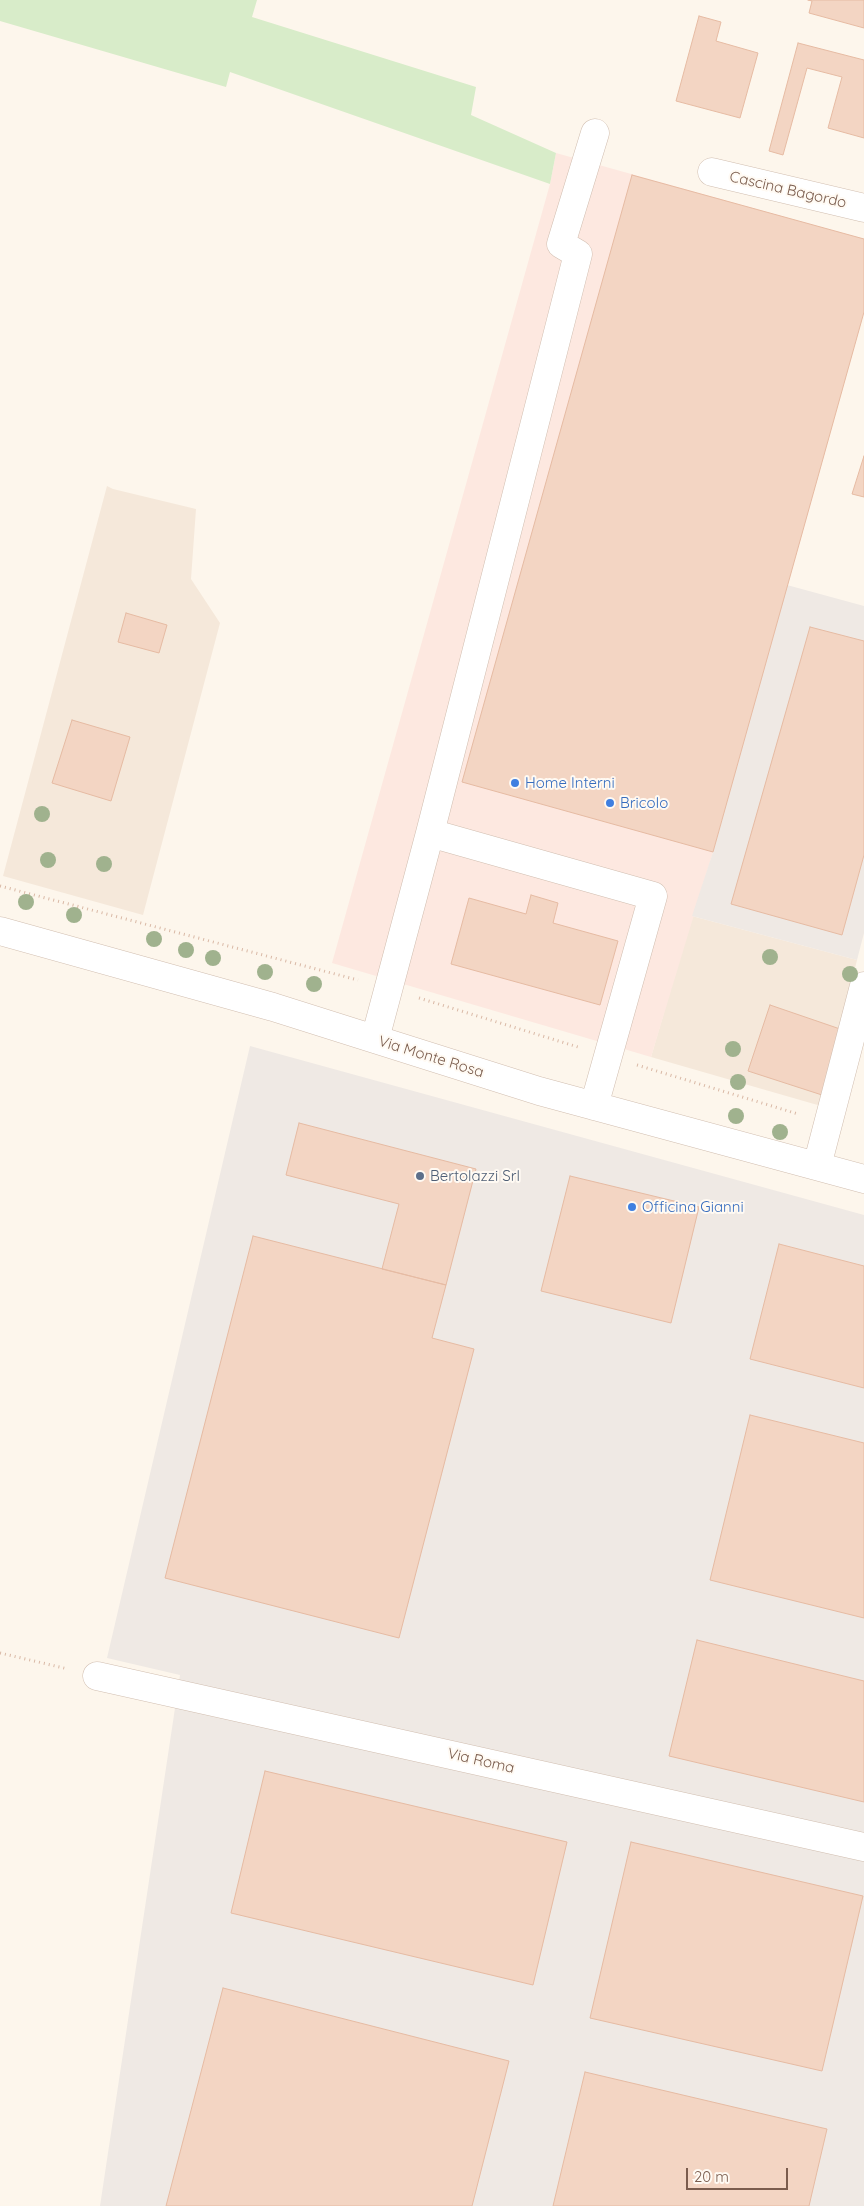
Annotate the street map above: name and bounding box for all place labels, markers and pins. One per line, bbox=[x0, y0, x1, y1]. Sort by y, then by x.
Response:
place label: Home Interni bbox=[525, 774, 615, 792]
marker: Home Interni bbox=[509, 777, 521, 789]
place label: BricoIo bbox=[620, 794, 668, 812]
marker: BricoIo bbox=[604, 797, 616, 809]
place label: Bertolazzi Srl bbox=[430, 1167, 520, 1185]
marker: Bertolazzi Srl bbox=[414, 1170, 426, 1182]
place label: Officina Gianni bbox=[642, 1198, 744, 1216]
marker: Officina Gianni bbox=[626, 1201, 638, 1213]

